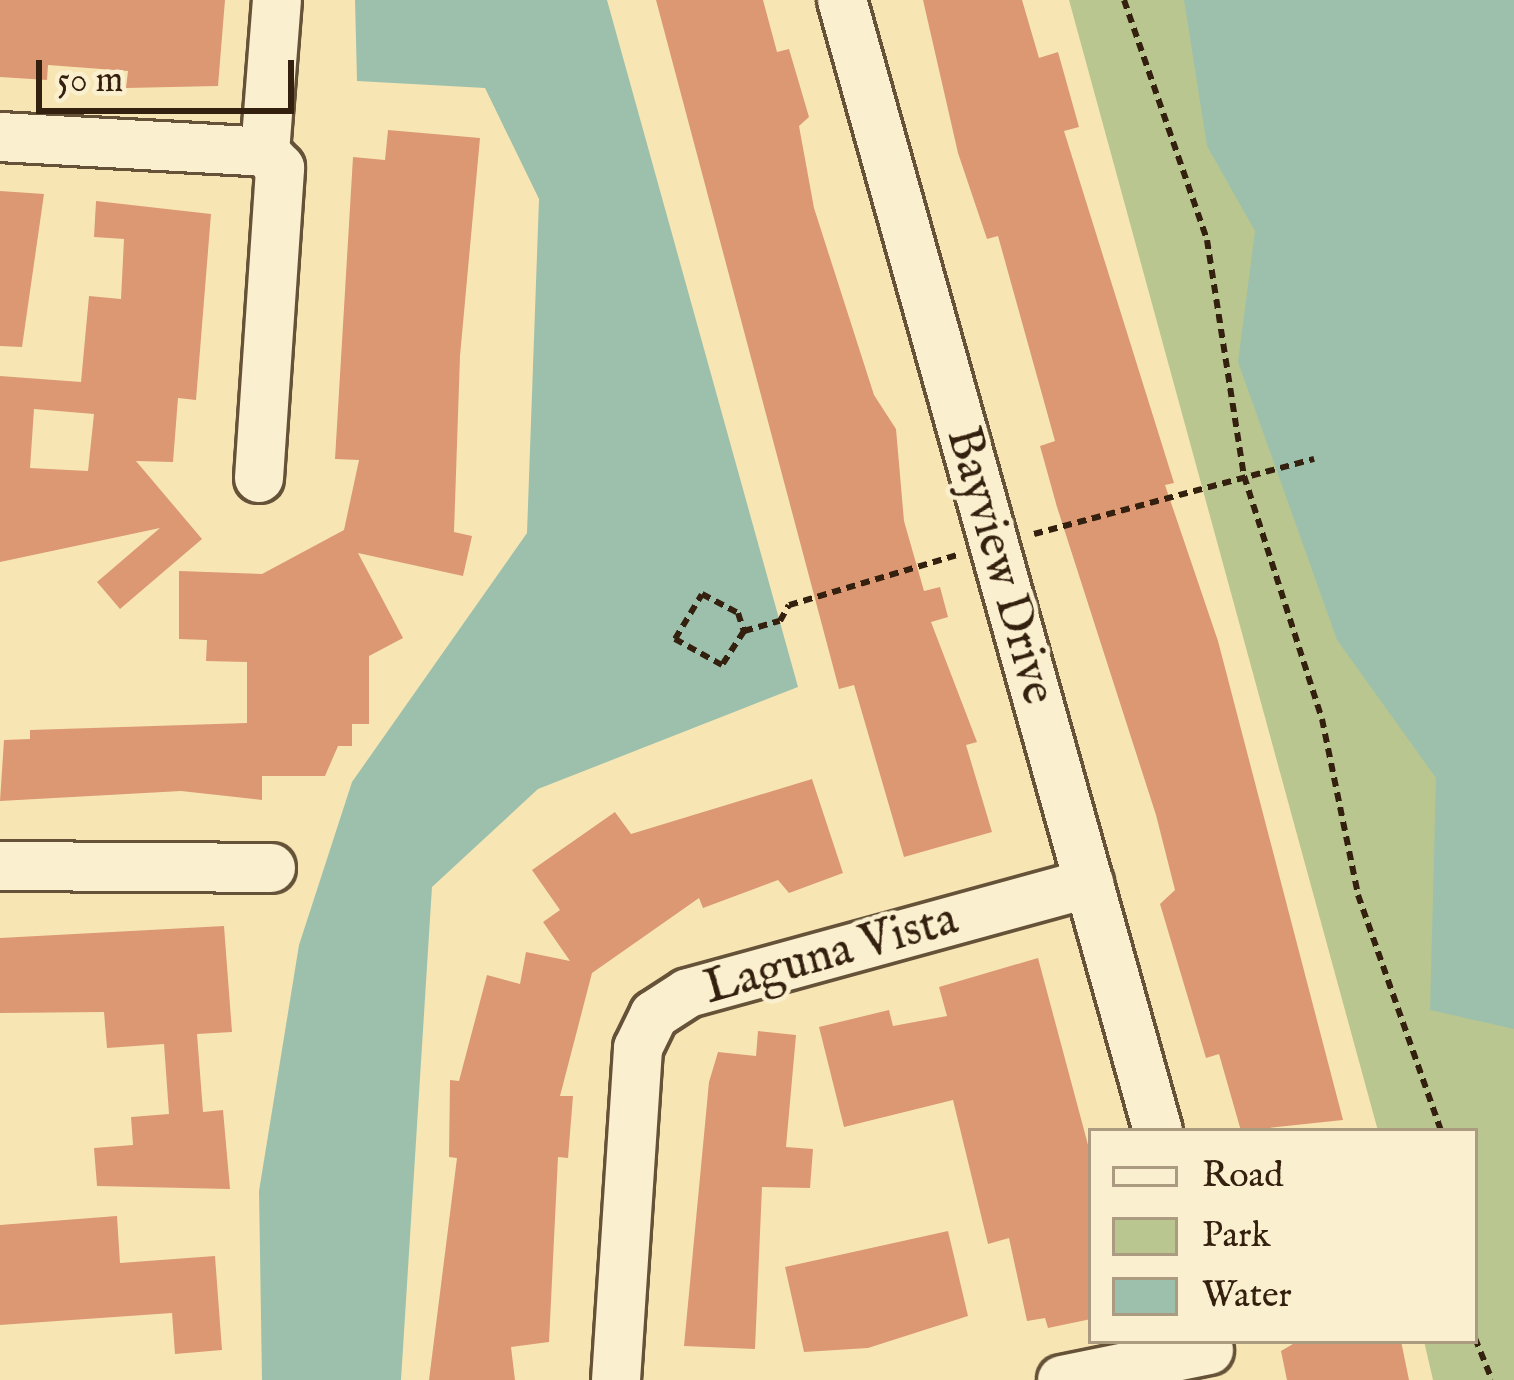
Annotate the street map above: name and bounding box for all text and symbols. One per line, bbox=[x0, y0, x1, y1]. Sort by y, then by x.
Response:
scale bar bbox=[42, 36, 300, 110]
text: 50 m bbox=[57, 58, 123, 104]
street label: Bayview Drive bbox=[932, 421, 1066, 711]
street label: Laguna Vista bbox=[698, 891, 964, 1019]
legend bbox=[1088, 1128, 1478, 1344]
text: Road bbox=[1202, 1153, 1283, 1199]
text: Park bbox=[1202, 1213, 1270, 1259]
text: Water bbox=[1202, 1273, 1292, 1319]

